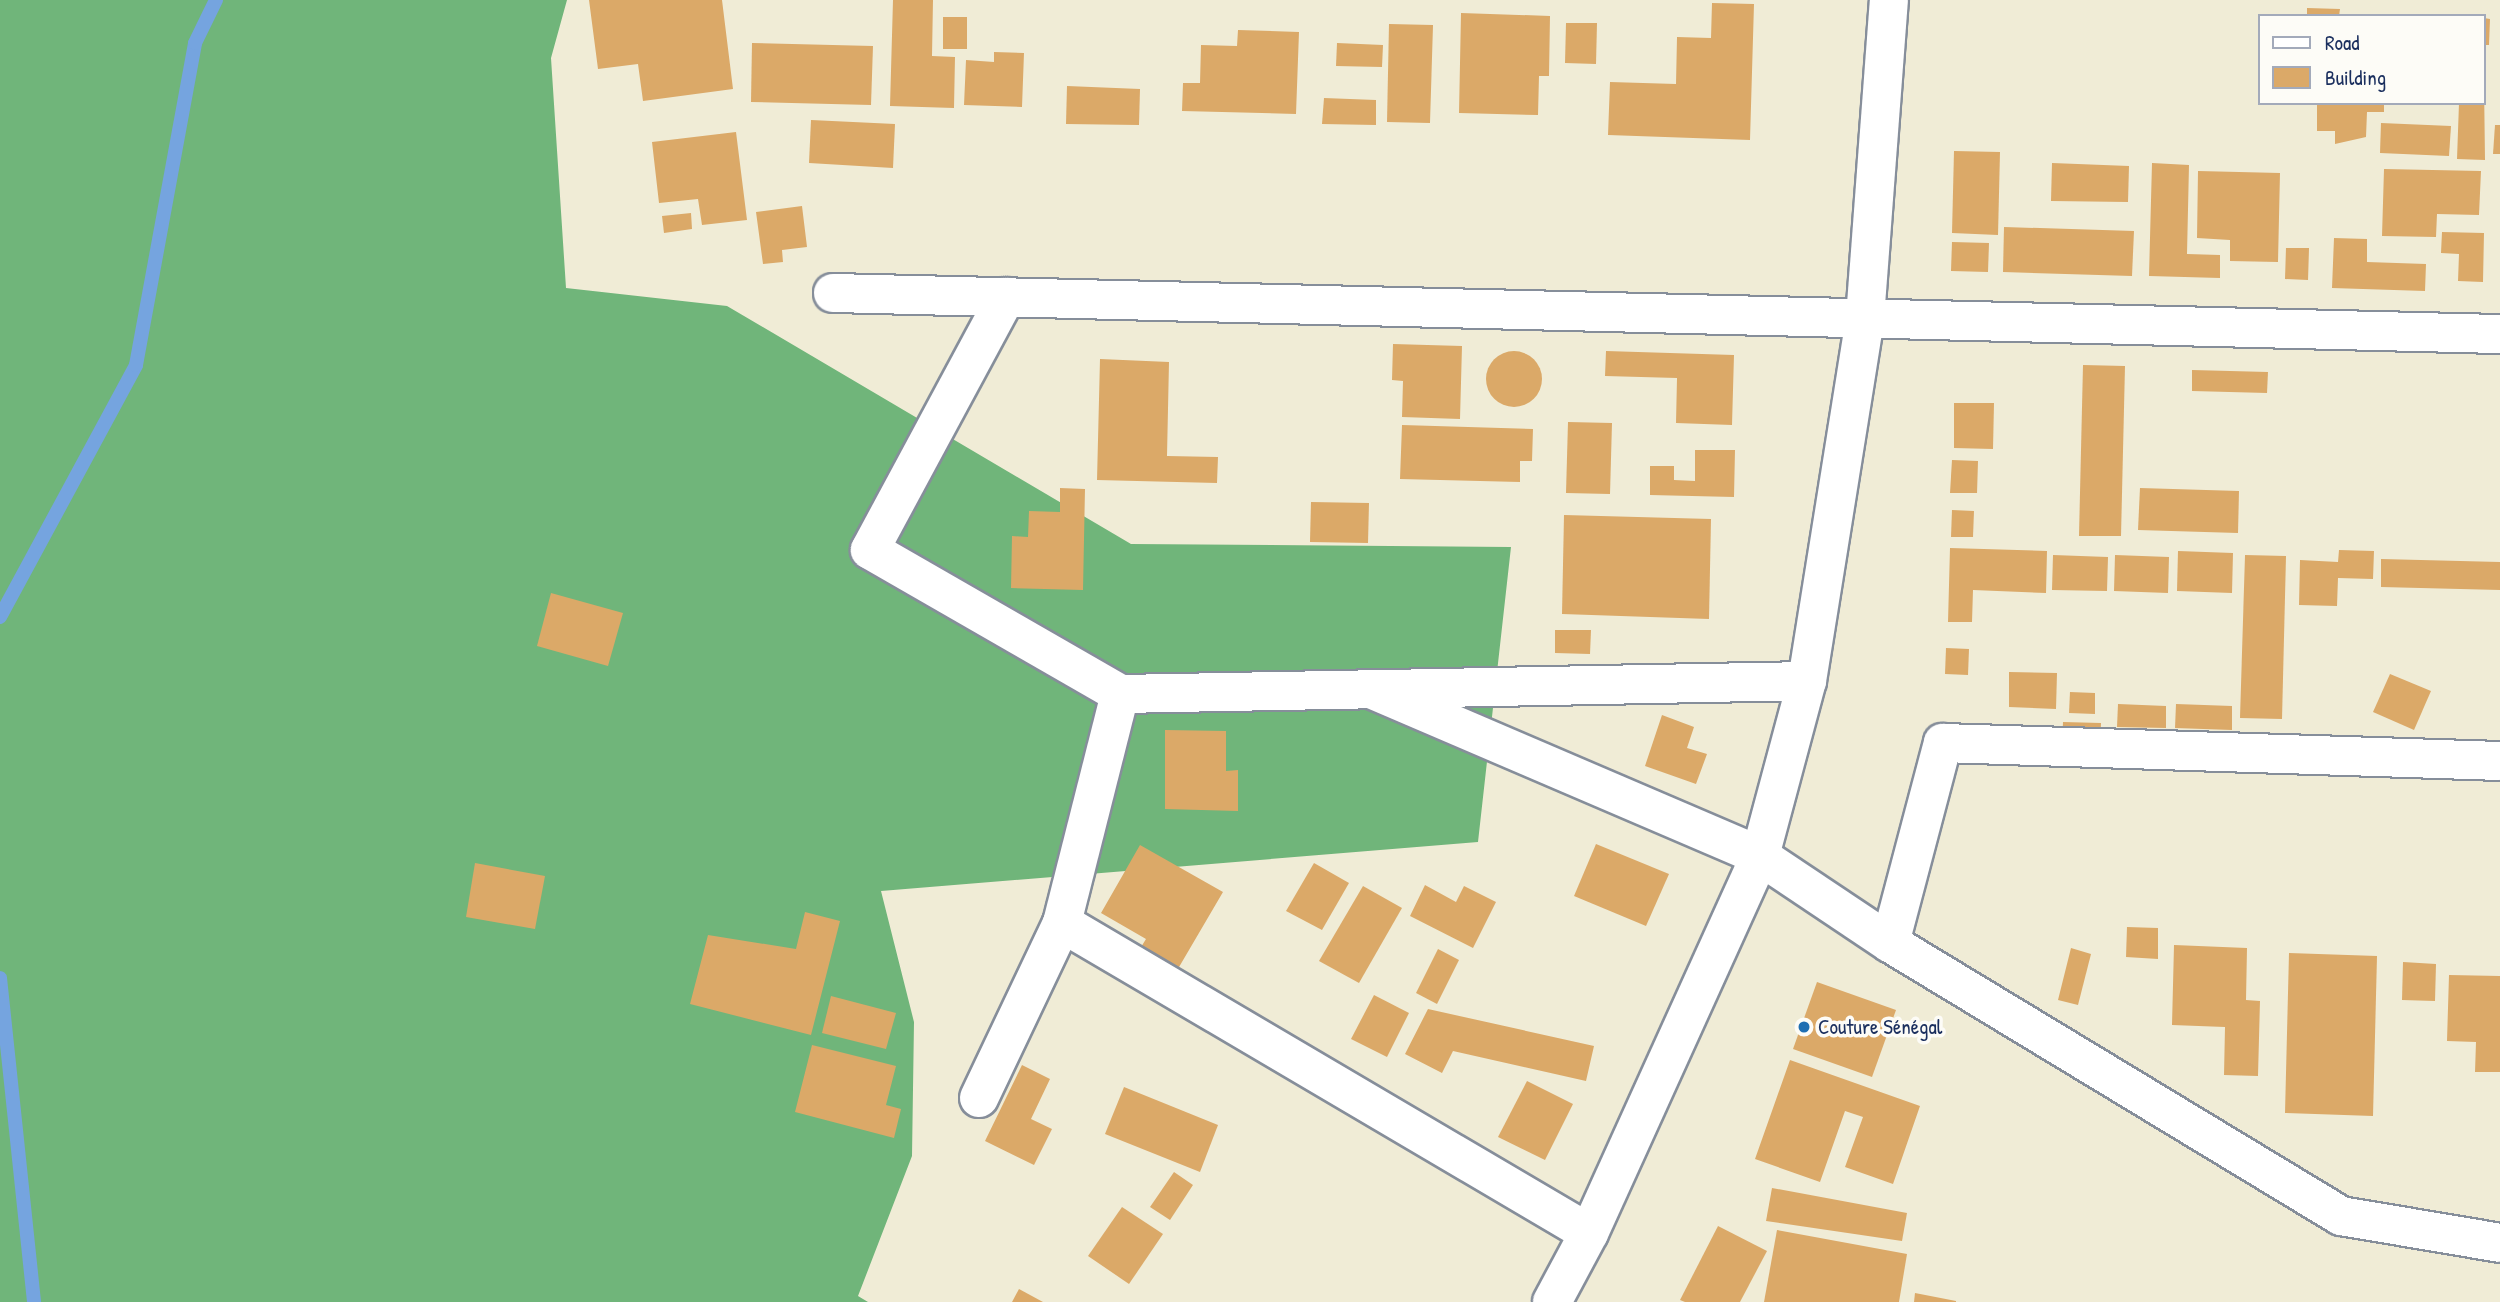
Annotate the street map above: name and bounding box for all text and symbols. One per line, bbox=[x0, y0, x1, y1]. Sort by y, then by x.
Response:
legend bbox=[2258, 14, 2486, 105]
text: Road bbox=[2325, 28, 2359, 57]
text: Building bbox=[2325, 63, 2386, 92]
place label: Couture Sénégal bbox=[1818, 1014, 1942, 1040]
marker: Couture Sénégal bbox=[1796, 1019, 1812, 1035]

